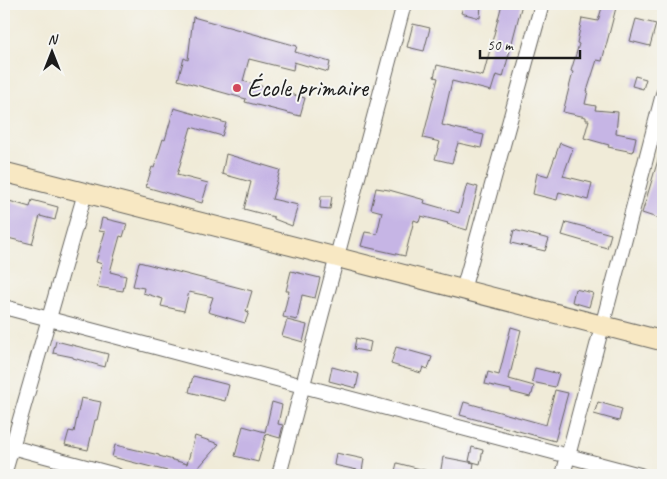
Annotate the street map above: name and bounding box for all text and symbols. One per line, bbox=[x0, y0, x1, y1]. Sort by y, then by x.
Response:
north arrow bbox=[28, 28, 78, 78]
scale bar bbox=[480, 28, 580, 60]
text: N bbox=[48, 31, 59, 48]
text: 50 m bbox=[487, 36, 514, 55]
place label: École primaire bbox=[247, 72, 370, 104]
marker: École primaire bbox=[231, 82, 243, 94]

